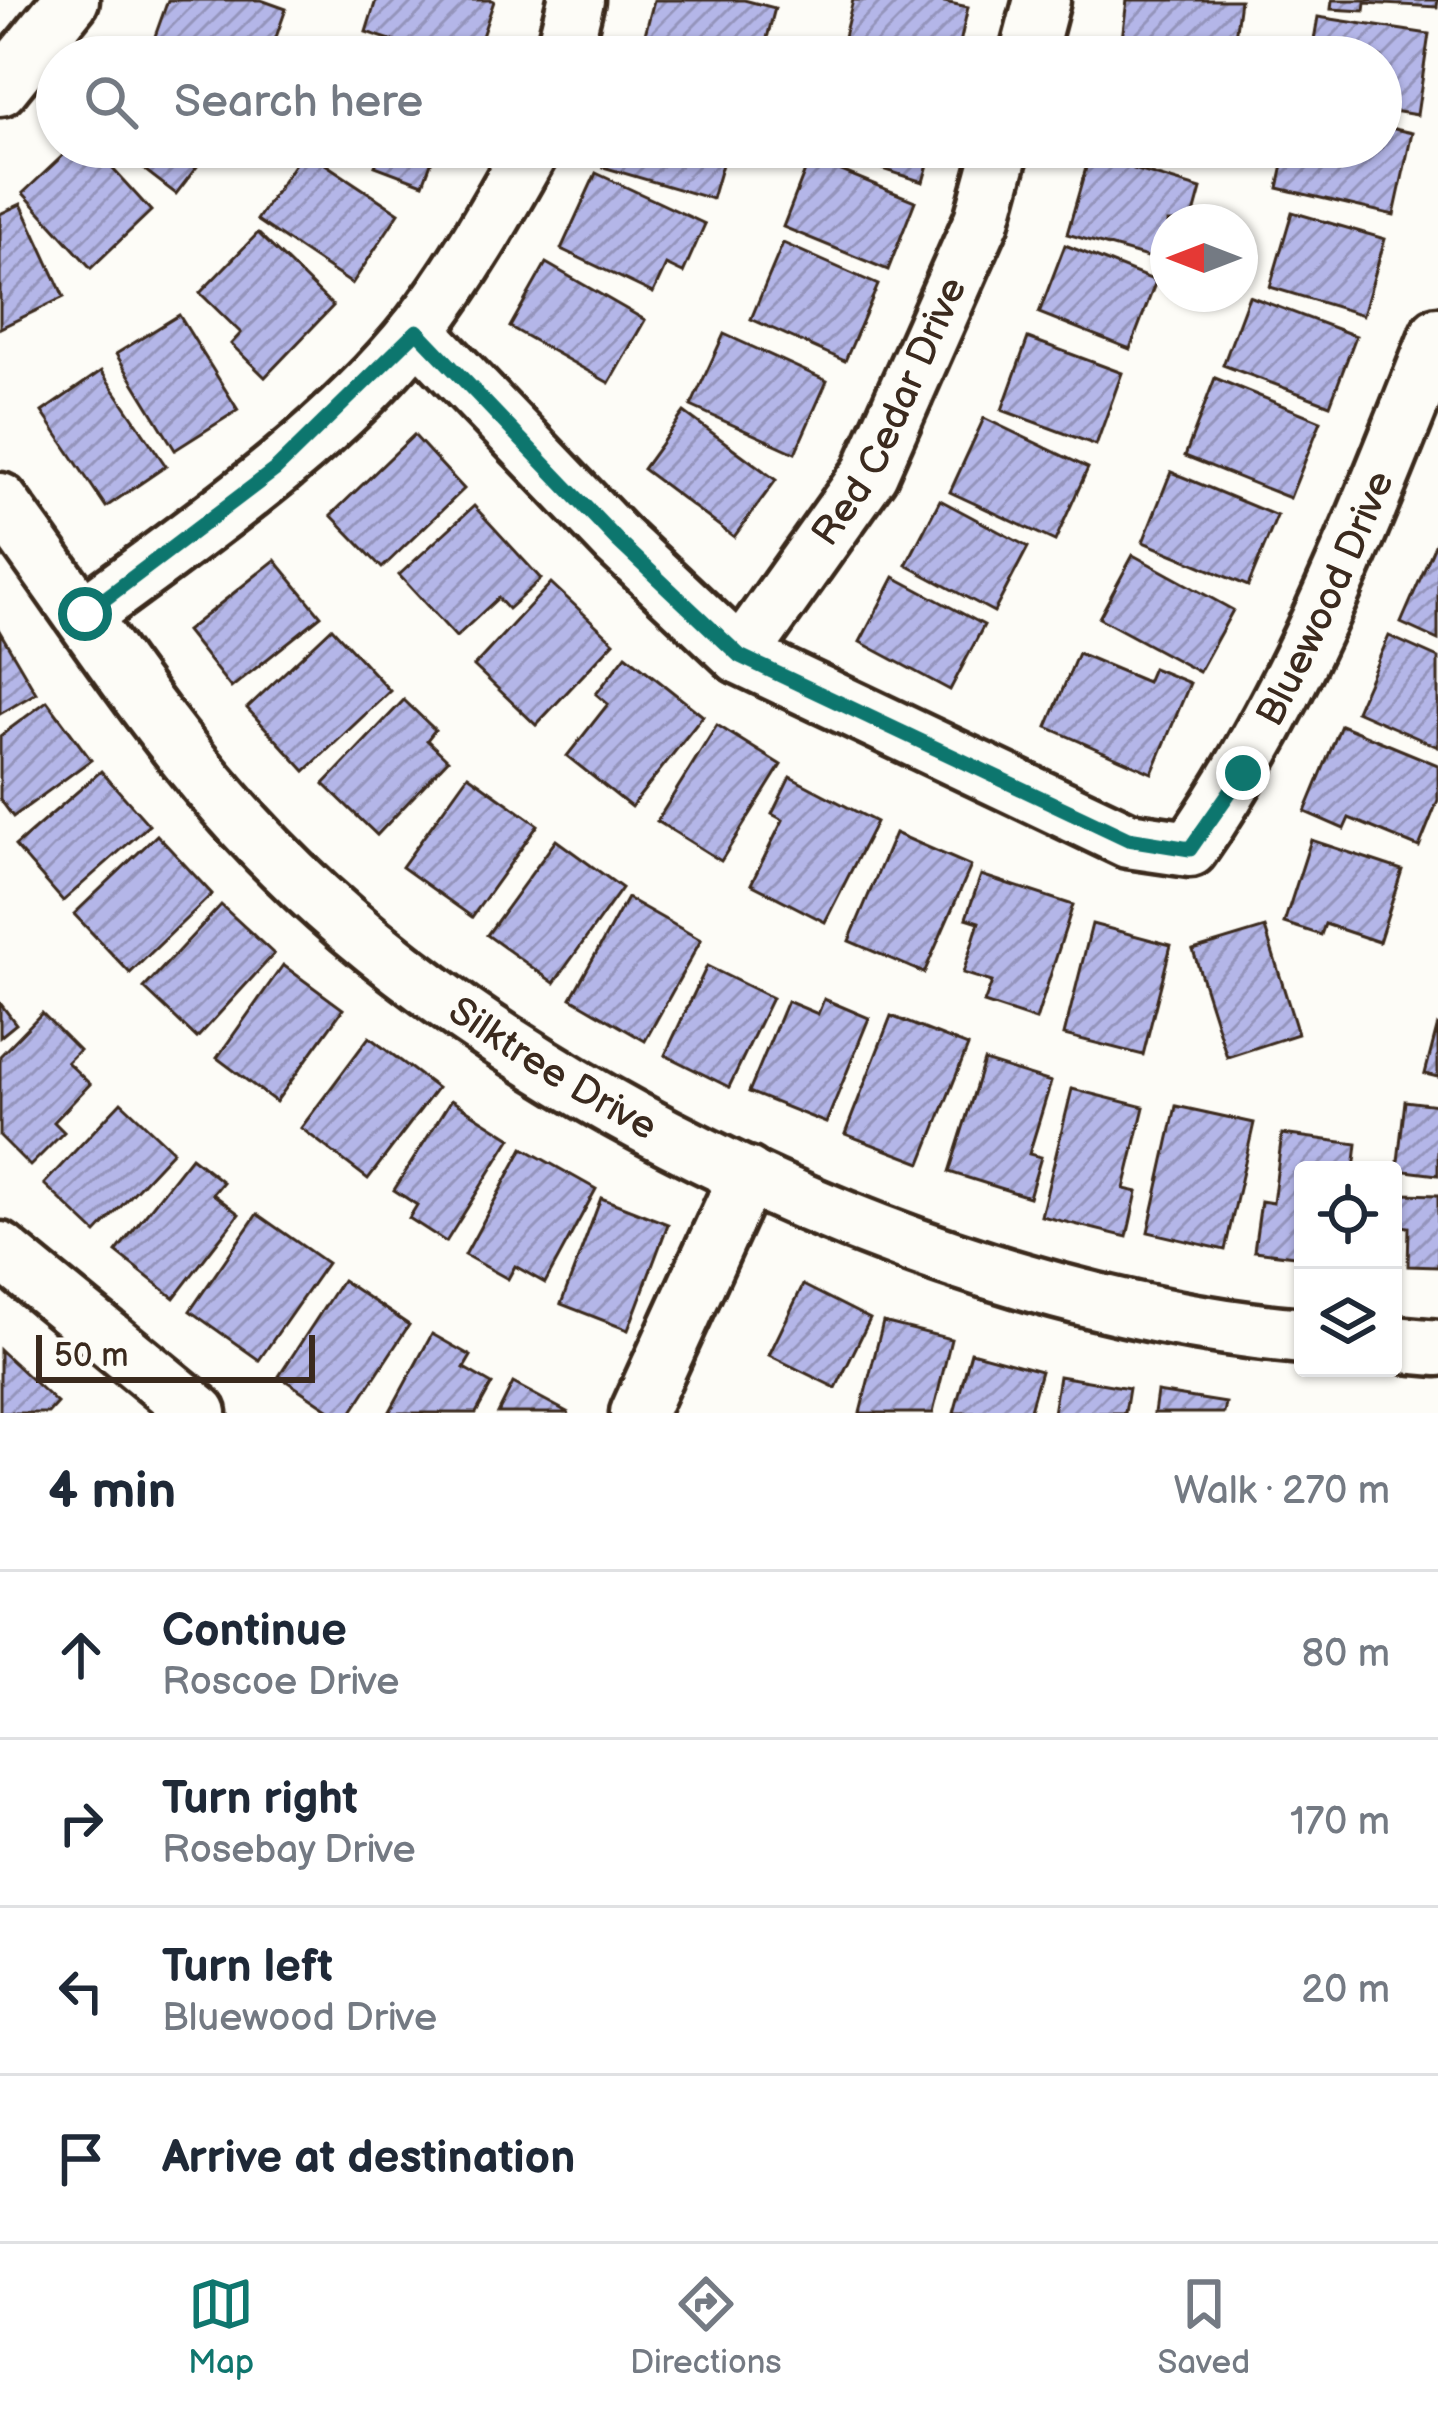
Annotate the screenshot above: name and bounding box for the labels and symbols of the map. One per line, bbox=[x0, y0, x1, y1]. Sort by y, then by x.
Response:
north arrow bbox=[1150, 204, 1258, 312]
street label: Red Cedar Drive bbox=[802, 270, 977, 555]
street label: Bluewood Drive bbox=[1247, 464, 1404, 734]
route start bbox=[58, 587, 112, 641]
route end bbox=[1216, 746, 1270, 800]
street label: Silktree Drive bbox=[439, 987, 665, 1151]
scale bar bbox=[36, 1329, 315, 1382]

